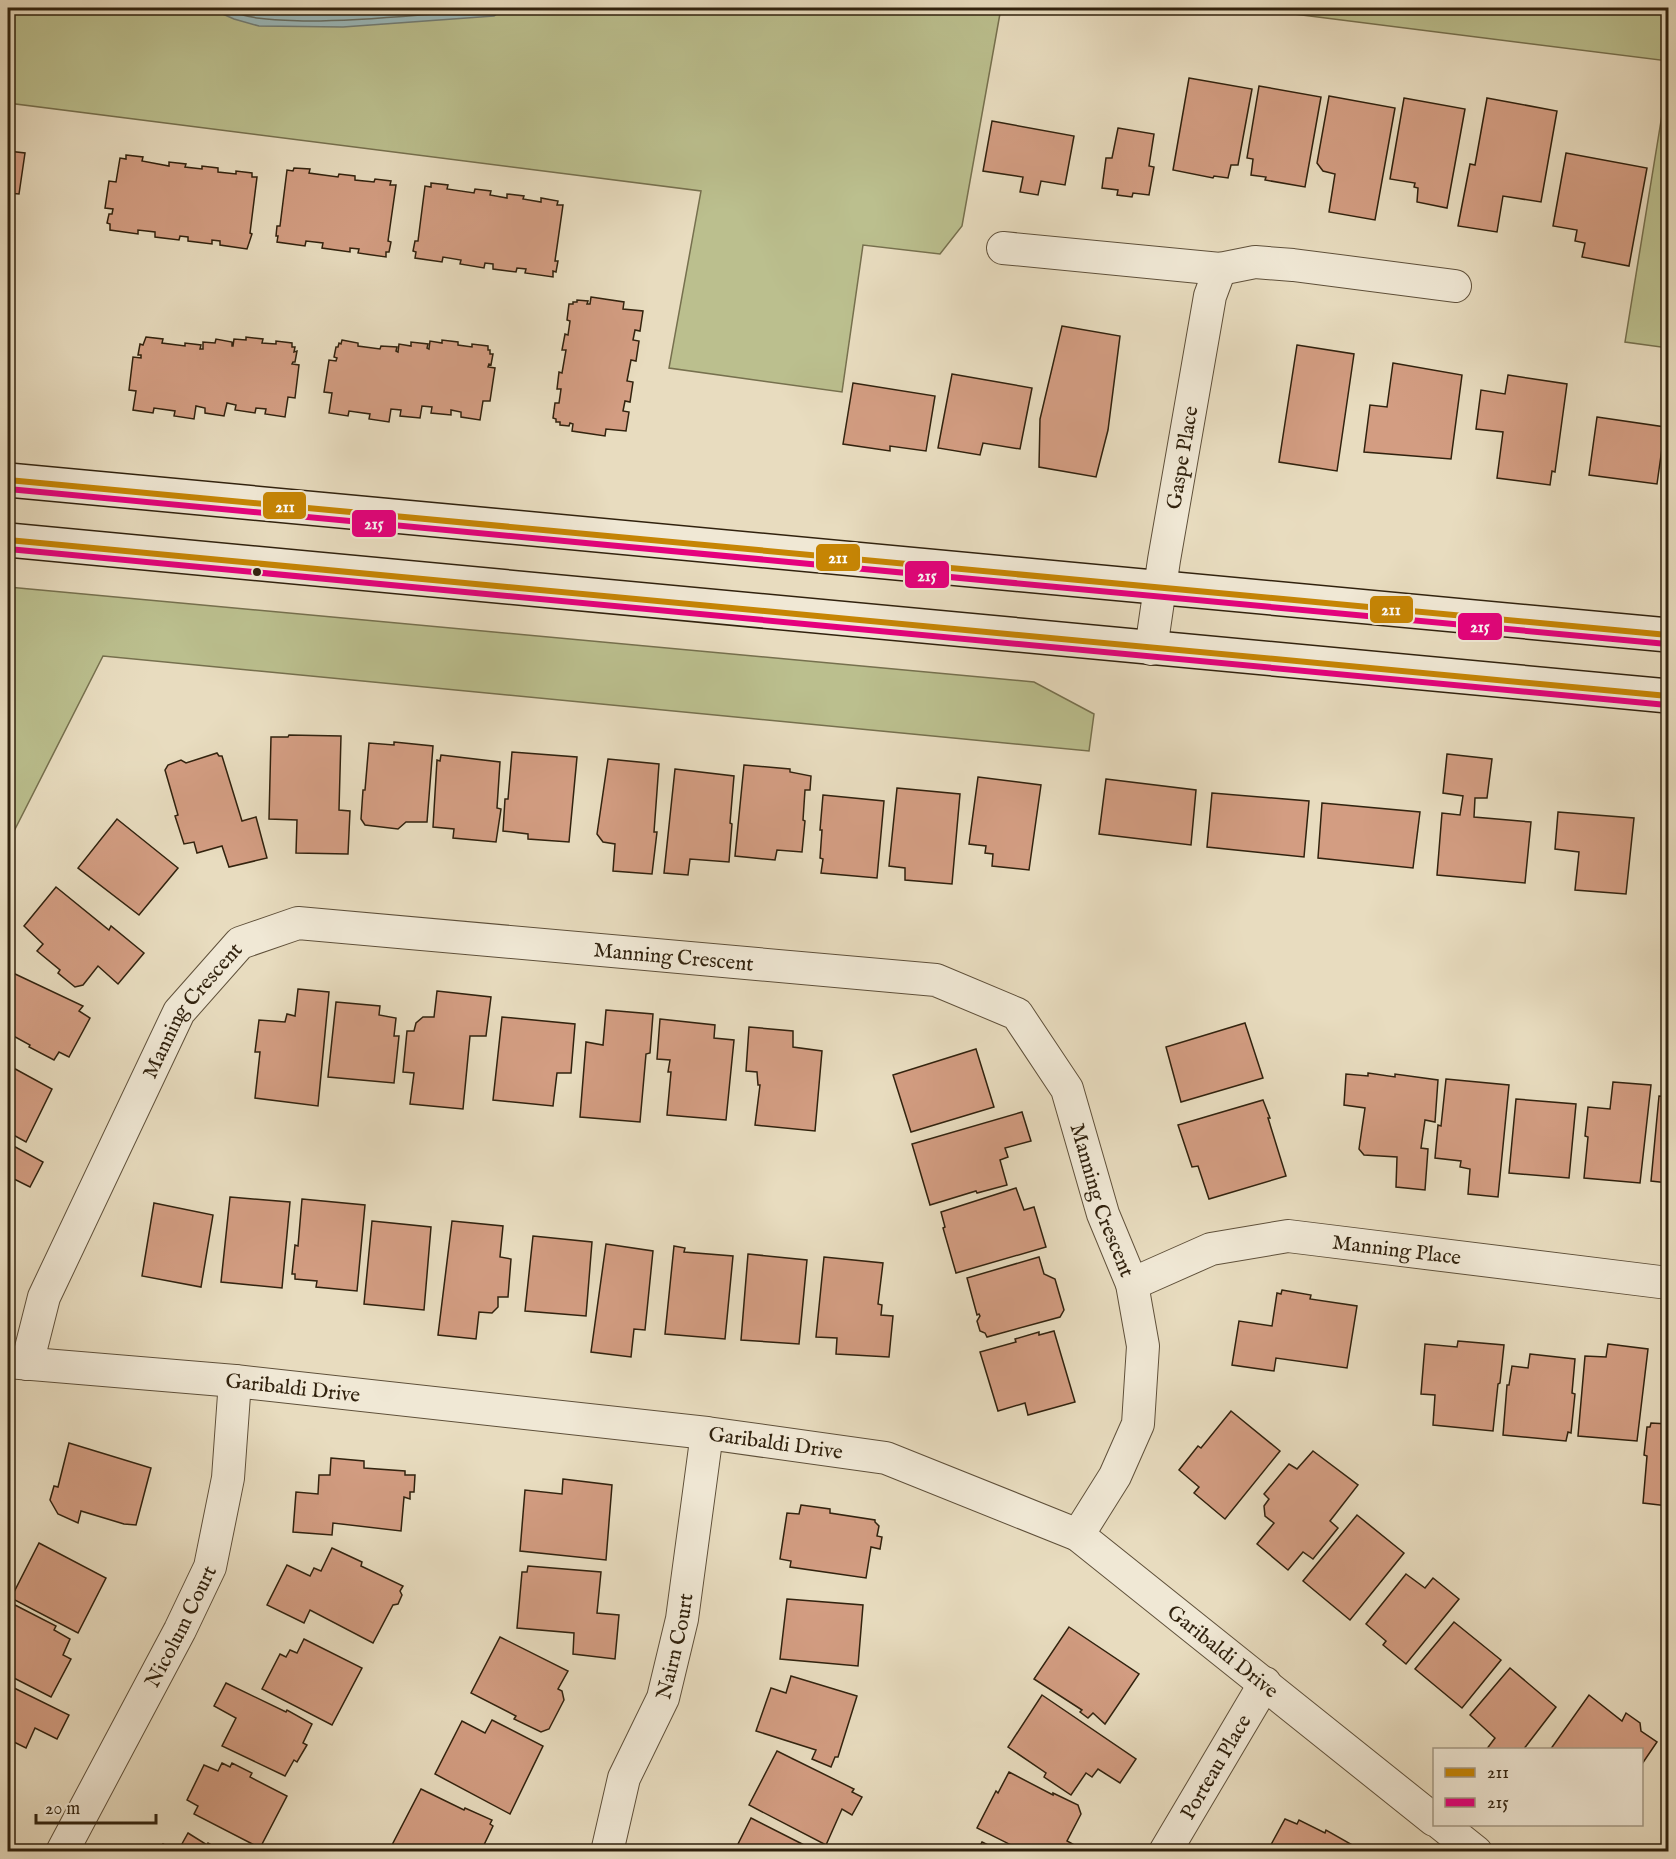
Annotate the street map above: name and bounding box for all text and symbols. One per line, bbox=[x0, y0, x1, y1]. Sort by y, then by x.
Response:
street label: Gaspe Place bbox=[1161, 404, 1206, 512]
line badge: 211 bbox=[262, 491, 307, 520]
text: 211 bbox=[275, 498, 295, 518]
line badge: 215 bbox=[351, 509, 397, 538]
text: 215 bbox=[364, 515, 384, 535]
line badge: 211 bbox=[815, 543, 861, 572]
text: 211 bbox=[828, 549, 848, 569]
line badge: 215 bbox=[904, 560, 950, 589]
unlabelled marker bbox=[251, 566, 263, 578]
text: 215 bbox=[917, 567, 937, 587]
line badge: 211 bbox=[1369, 595, 1414, 624]
text: 211 bbox=[1381, 601, 1401, 621]
line badge: 215 bbox=[1457, 612, 1503, 641]
text: 215 bbox=[1470, 618, 1490, 638]
street label: Manning Crescent bbox=[137, 937, 249, 1083]
street label: Manning Crescent bbox=[592, 937, 755, 979]
street label: Manning Crescent bbox=[1063, 1120, 1140, 1281]
street label: Manning Place bbox=[1330, 1230, 1463, 1272]
street label: Garibaldi Drive bbox=[224, 1368, 362, 1410]
street label: Garibaldi Drive bbox=[707, 1421, 845, 1467]
street label: Nicolum Court bbox=[140, 1561, 224, 1693]
street label: Nairn Court bbox=[651, 1592, 700, 1702]
street label: Garibaldi Drive bbox=[1161, 1599, 1284, 1705]
street label: Porteau Place bbox=[1175, 1710, 1258, 1825]
legend bbox=[1433, 1748, 1643, 1826]
text: 211 bbox=[1487, 1762, 1509, 1785]
scale bar bbox=[36, 1787, 156, 1825]
text: 215 bbox=[1487, 1792, 1509, 1815]
text: 20 m bbox=[45, 1798, 80, 1821]

